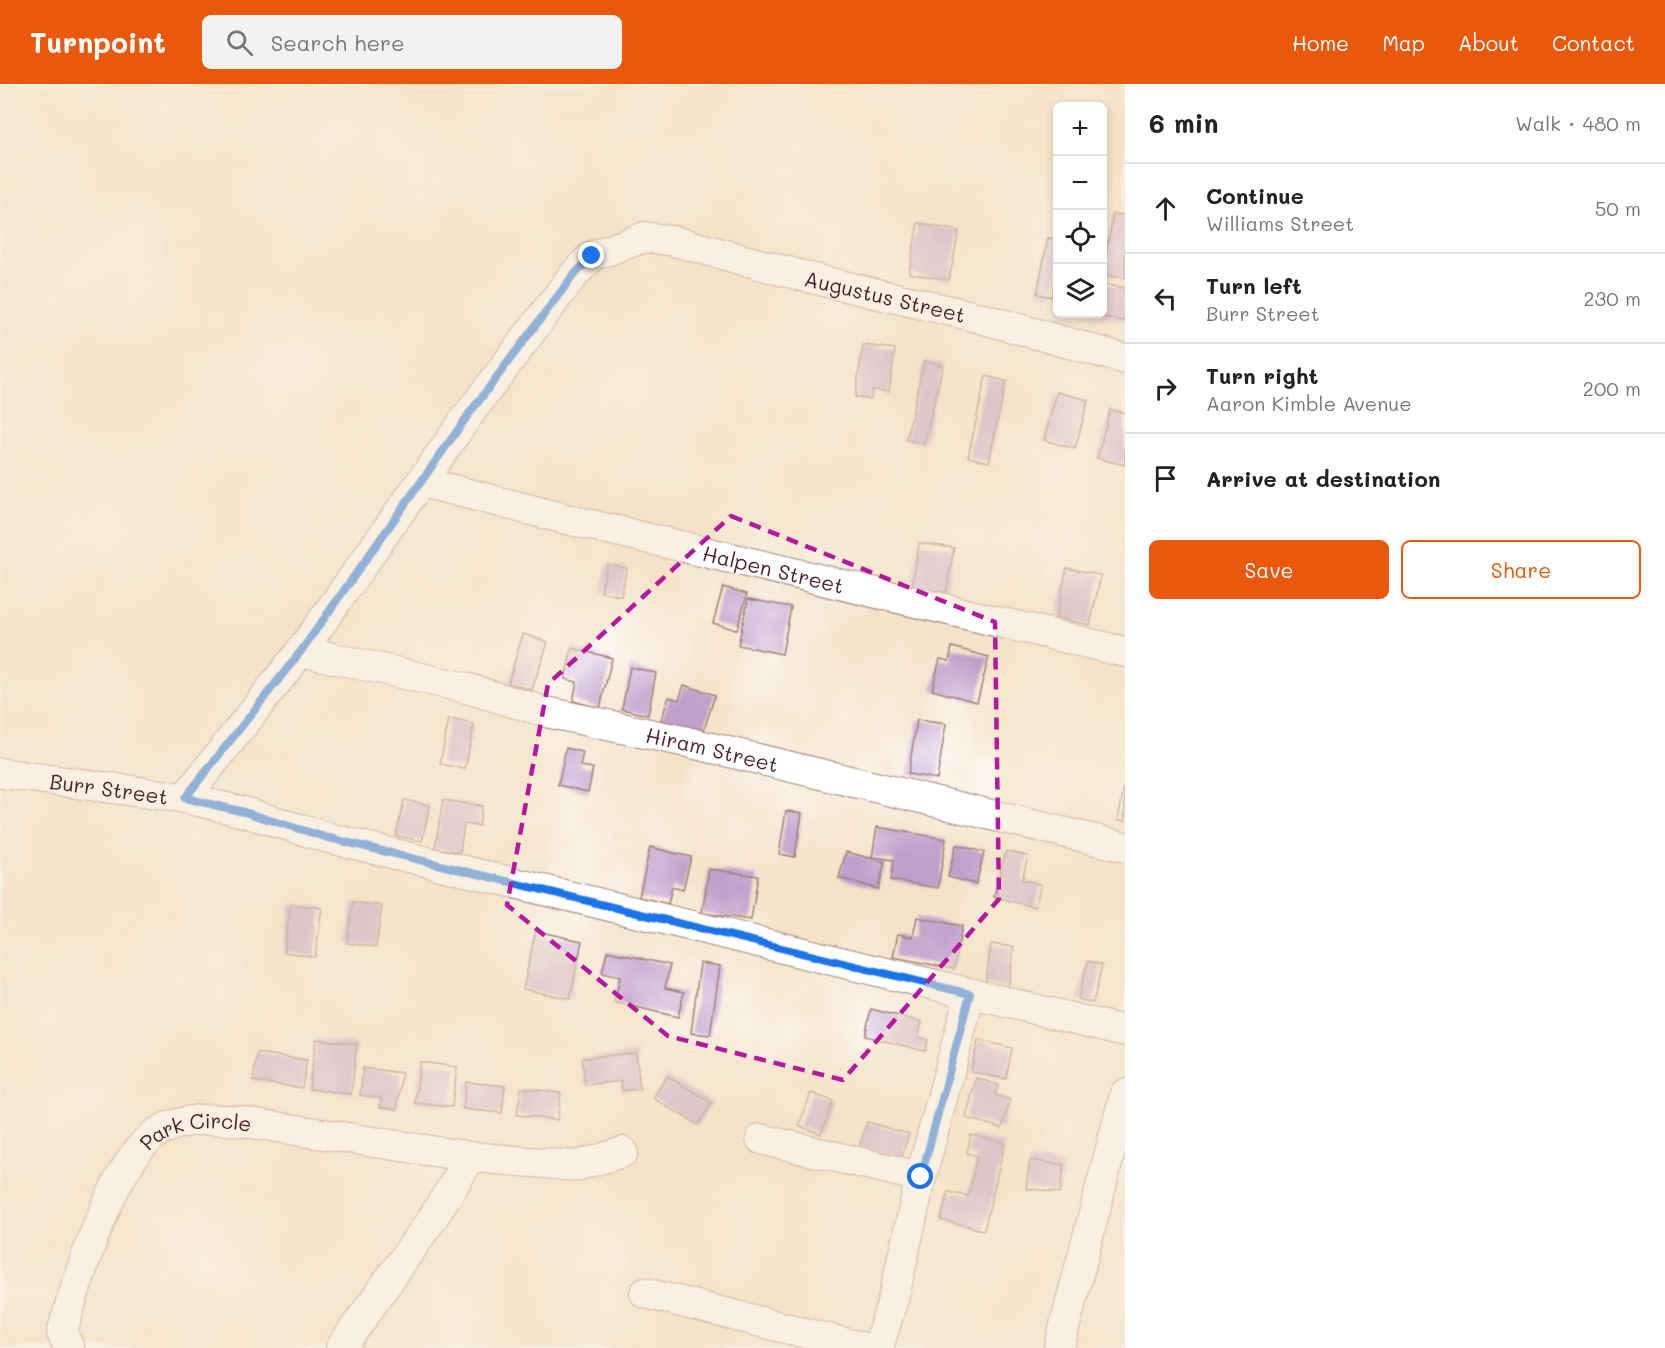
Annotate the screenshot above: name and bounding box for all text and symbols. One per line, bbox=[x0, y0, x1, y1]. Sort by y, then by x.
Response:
search box bbox=[202, 15, 622, 69]
text: Turnpoint bbox=[30, 24, 166, 60]
icon: search bbox=[223, 26, 256, 59]
text: Search here bbox=[271, 28, 405, 57]
text: Home bbox=[1292, 29, 1349, 56]
text: Map bbox=[1382, 29, 1425, 56]
text: About bbox=[1458, 29, 1519, 56]
text: Contact bbox=[1552, 29, 1635, 56]
map controls bbox=[1053, 102, 1107, 318]
button: + bbox=[1053, 102, 1107, 156]
text: 6 min bbox=[1149, 106, 1218, 140]
text: Walk · 480 m bbox=[1515, 110, 1641, 136]
button: − bbox=[1053, 156, 1107, 210]
text: Continue bbox=[1206, 181, 1304, 210]
icon: ahead bbox=[1149, 192, 1182, 225]
text: 50 m bbox=[1595, 195, 1641, 221]
button: locate bbox=[1053, 210, 1107, 264]
text: Williams Street bbox=[1206, 210, 1354, 236]
route end bbox=[578, 242, 604, 268]
street label: Augustus Street bbox=[802, 264, 968, 327]
button: layers bbox=[1053, 264, 1107, 318]
text: Turn left bbox=[1206, 271, 1302, 300]
icon: left bbox=[1149, 282, 1182, 315]
text: 230 m bbox=[1583, 285, 1641, 311]
text: Burr Street bbox=[1206, 300, 1320, 326]
text: Turn right bbox=[1206, 361, 1318, 390]
icon: right bbox=[1149, 372, 1182, 405]
text: 200 m bbox=[1583, 375, 1641, 401]
text: Aaron Kimble Avenue bbox=[1206, 390, 1412, 416]
icon: arrive bbox=[1149, 462, 1182, 495]
text: Arrive at destination bbox=[1206, 464, 1441, 493]
street label: Halpen Street bbox=[700, 538, 847, 598]
button: Save bbox=[1149, 540, 1389, 599]
button: Share bbox=[1401, 540, 1641, 599]
street label: Hiram Street bbox=[644, 720, 781, 777]
street label: Burr Street bbox=[48, 766, 170, 809]
street label: Park Circle bbox=[133, 1106, 254, 1155]
route start bbox=[907, 1163, 933, 1189]

